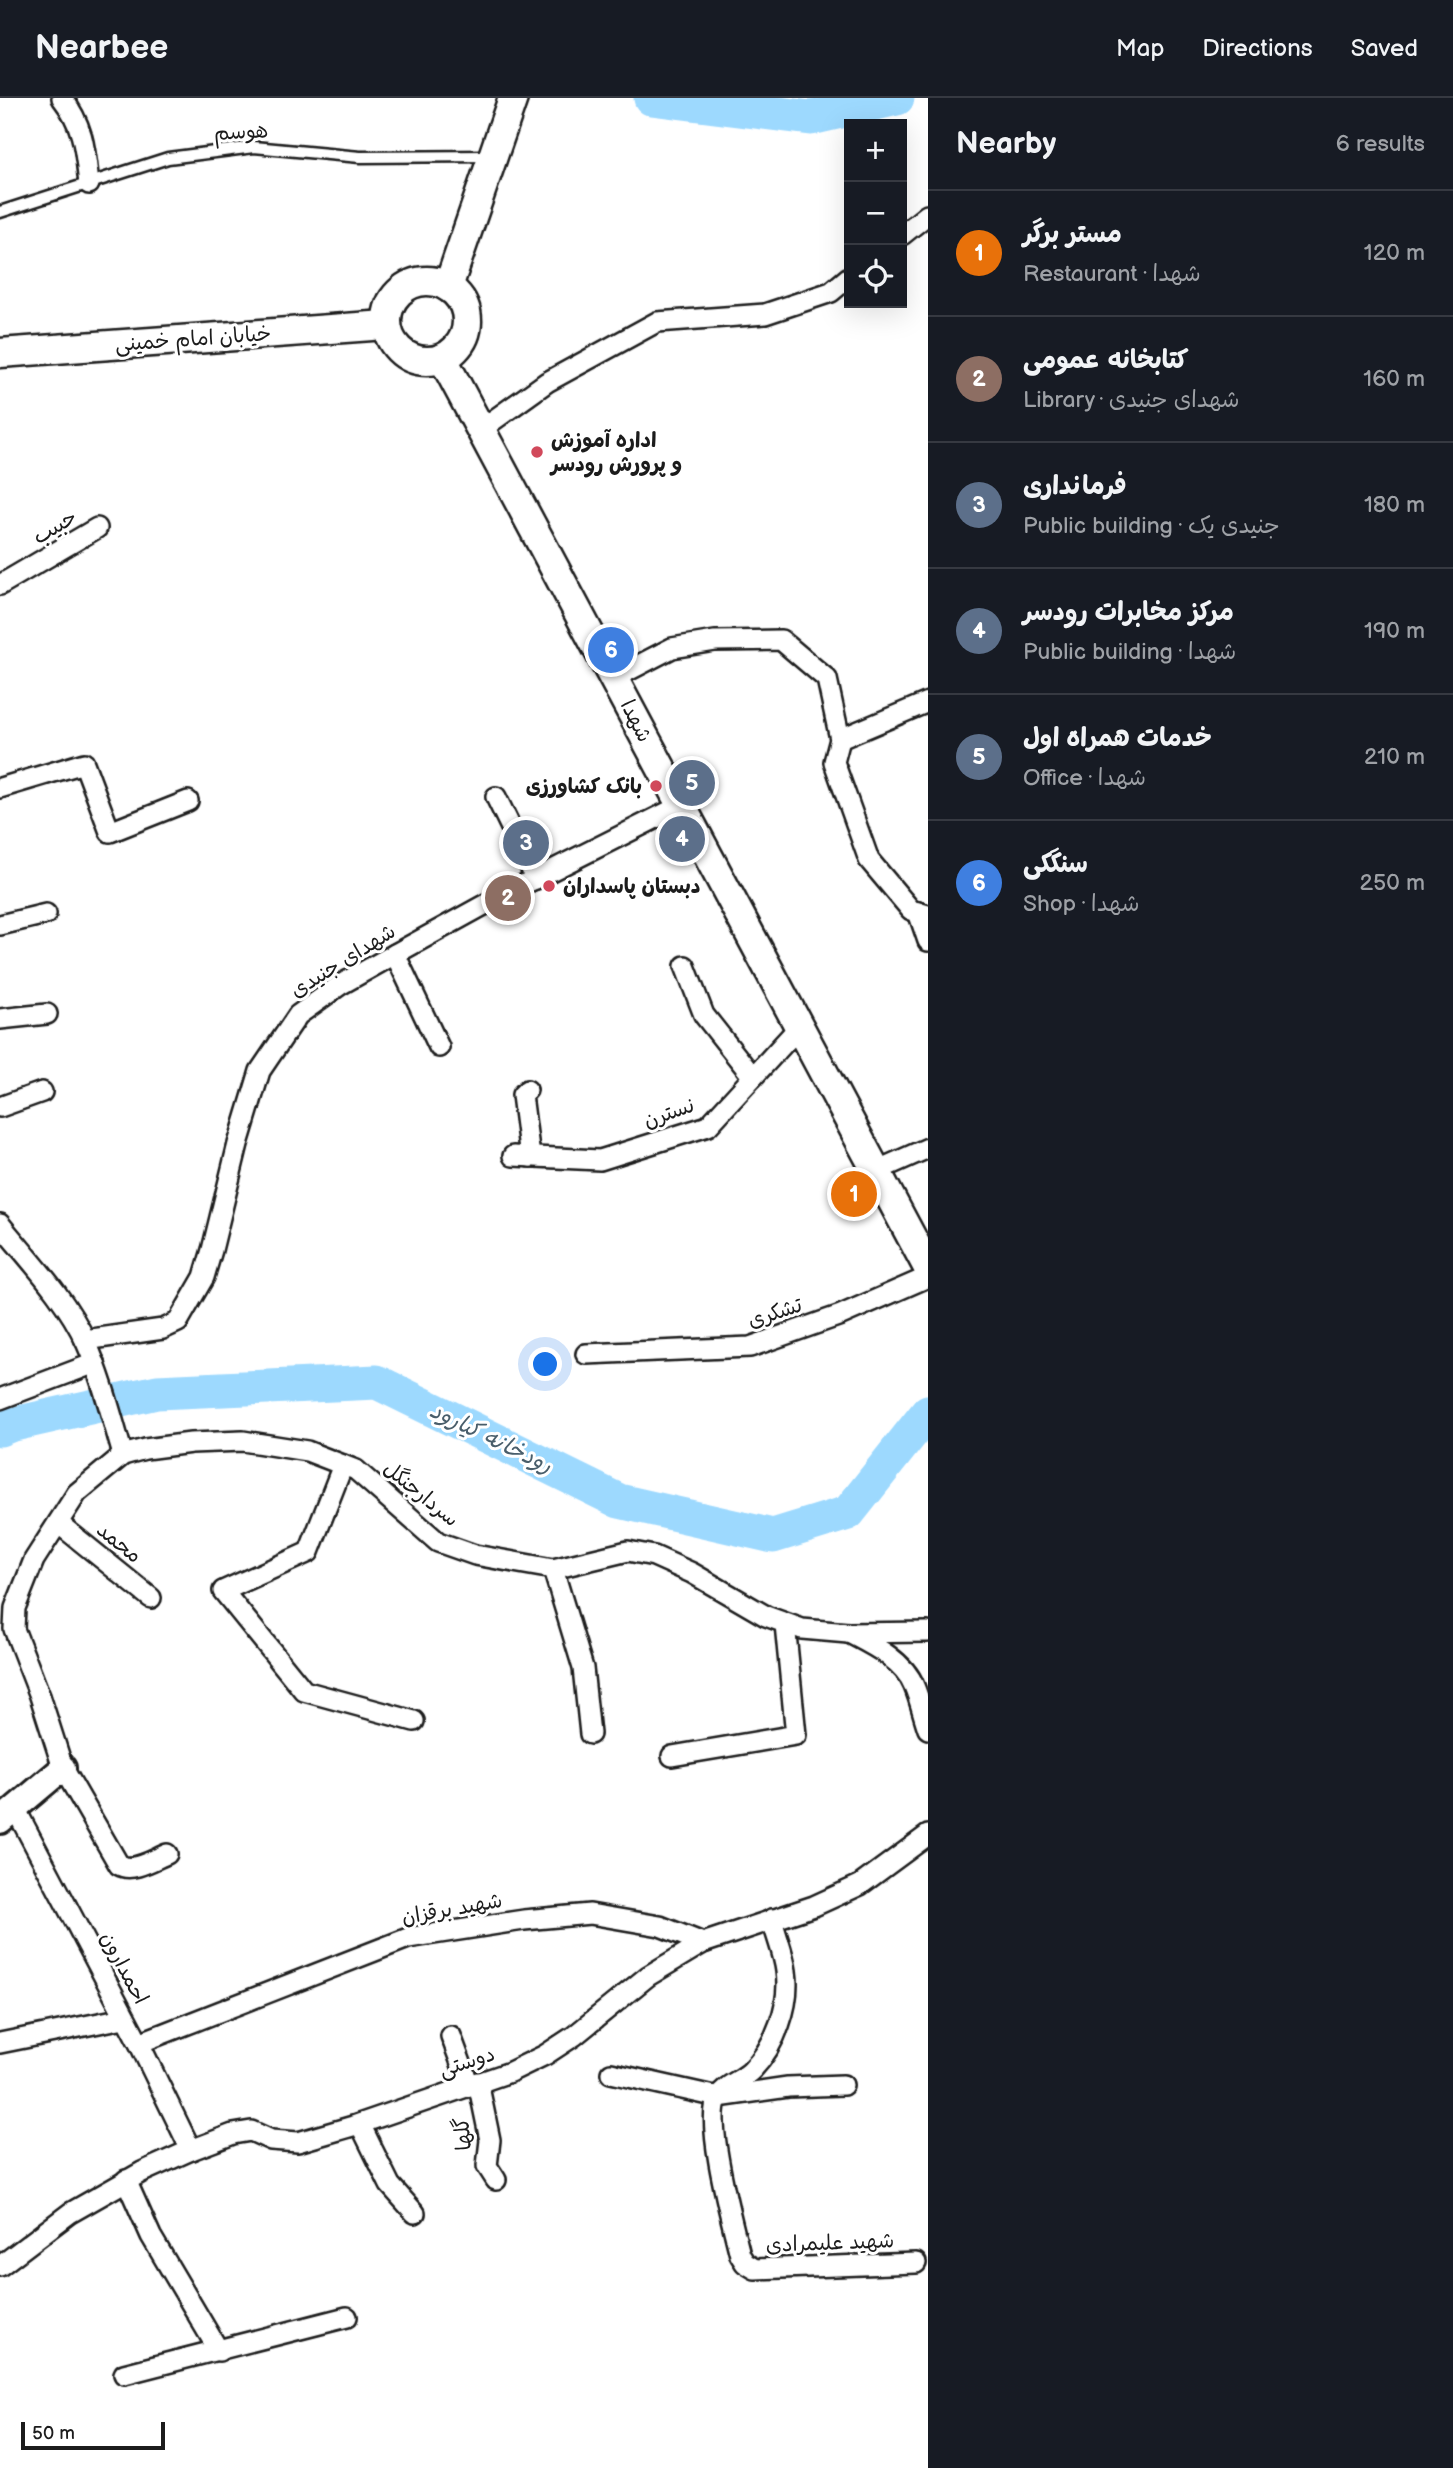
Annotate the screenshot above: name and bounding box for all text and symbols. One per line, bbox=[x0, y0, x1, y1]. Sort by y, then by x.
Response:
text: Nearbee bbox=[35, 28, 168, 68]
text: Map bbox=[1116, 34, 1164, 63]
text: Directions bbox=[1202, 34, 1313, 63]
text: Saved bbox=[1351, 34, 1418, 63]
street label: هوسم bbox=[213, 118, 269, 149]
map controls bbox=[844, 119, 907, 308]
button: + bbox=[844, 119, 907, 182]
text: Nearby bbox=[956, 126, 1056, 162]
text: 6 results bbox=[1336, 130, 1425, 158]
button: − bbox=[844, 182, 907, 245]
text: مستر برگر bbox=[1023, 219, 1122, 250]
text: 1 bbox=[974, 239, 984, 267]
text: 120 m bbox=[1364, 239, 1425, 267]
button: locate bbox=[844, 245, 907, 308]
text: Restaurant · شهدا bbox=[1023, 260, 1201, 288]
street label: خیابان امام خمینی bbox=[114, 321, 272, 360]
text: کتابخانه عمومى bbox=[1023, 345, 1188, 376]
text: 2 bbox=[972, 365, 986, 393]
text: 160 m bbox=[1363, 365, 1425, 393]
text: Library · شهدای جنیدی bbox=[1023, 386, 1240, 414]
place label: اداره آموزش و پرورش رودسر bbox=[549, 428, 682, 478]
marker: اداره آموزش و پرورش رودسر bbox=[529, 444, 545, 460]
text: فرماندارى bbox=[1023, 471, 1127, 502]
text: 3 bbox=[972, 491, 986, 519]
text: 180 m bbox=[1364, 491, 1425, 519]
street label: حبیب bbox=[28, 504, 82, 550]
text: Public building · جنیدی یک bbox=[1023, 512, 1280, 540]
text: مرکز مخابرات رودسر bbox=[1023, 597, 1234, 628]
text: 4 bbox=[972, 617, 986, 645]
text: 190 m bbox=[1364, 617, 1425, 645]
pin: 6 bbox=[588, 624, 634, 676]
text: Public building · شهدا bbox=[1023, 638, 1236, 666]
street label: شهدا bbox=[615, 696, 657, 746]
text: خدمات همراه اول bbox=[1023, 723, 1212, 754]
text: 5 bbox=[972, 743, 986, 771]
text: 210 m bbox=[1364, 743, 1425, 771]
pin: 5 bbox=[669, 757, 715, 809]
text: Office · شهدا bbox=[1023, 764, 1146, 792]
place label: بانک کشاورزى bbox=[526, 774, 642, 799]
marker: بانک کشاورزى bbox=[648, 778, 664, 794]
pin: 4 bbox=[659, 813, 705, 865]
pin: 3 bbox=[503, 817, 549, 869]
text: سنگکى bbox=[1023, 849, 1088, 880]
text: 6 bbox=[972, 869, 986, 897]
text: 250 m bbox=[1359, 869, 1425, 897]
pin: 2 bbox=[485, 872, 531, 924]
place label: دبستان پاسداران bbox=[563, 874, 701, 899]
marker: دبستان پاسداران bbox=[541, 878, 557, 894]
text: Shop · شهدا bbox=[1023, 890, 1139, 918]
street label: شهدای جنیدی bbox=[286, 919, 400, 1003]
street label: نسترن bbox=[640, 1093, 698, 1133]
pin: 1 bbox=[831, 1168, 877, 1220]
street label: تشکری bbox=[745, 1292, 806, 1333]
your location bbox=[528, 1347, 562, 1381]
water label: رودخانه کیارود bbox=[425, 1396, 557, 1480]
street label: سردارجنگل bbox=[378, 1456, 464, 1532]
street label: محمد bbox=[91, 1517, 147, 1569]
street label: شهید برقزان bbox=[400, 1888, 504, 1930]
street label: احمدارون bbox=[95, 1928, 153, 2008]
street label: دوستی bbox=[436, 2041, 498, 2084]
street label: گلها bbox=[449, 2116, 477, 2152]
street label: شهید علیمرادی bbox=[765, 2228, 895, 2258]
scale bar bbox=[21, 2419, 164, 2451]
text: 50 m bbox=[32, 2422, 75, 2445]

